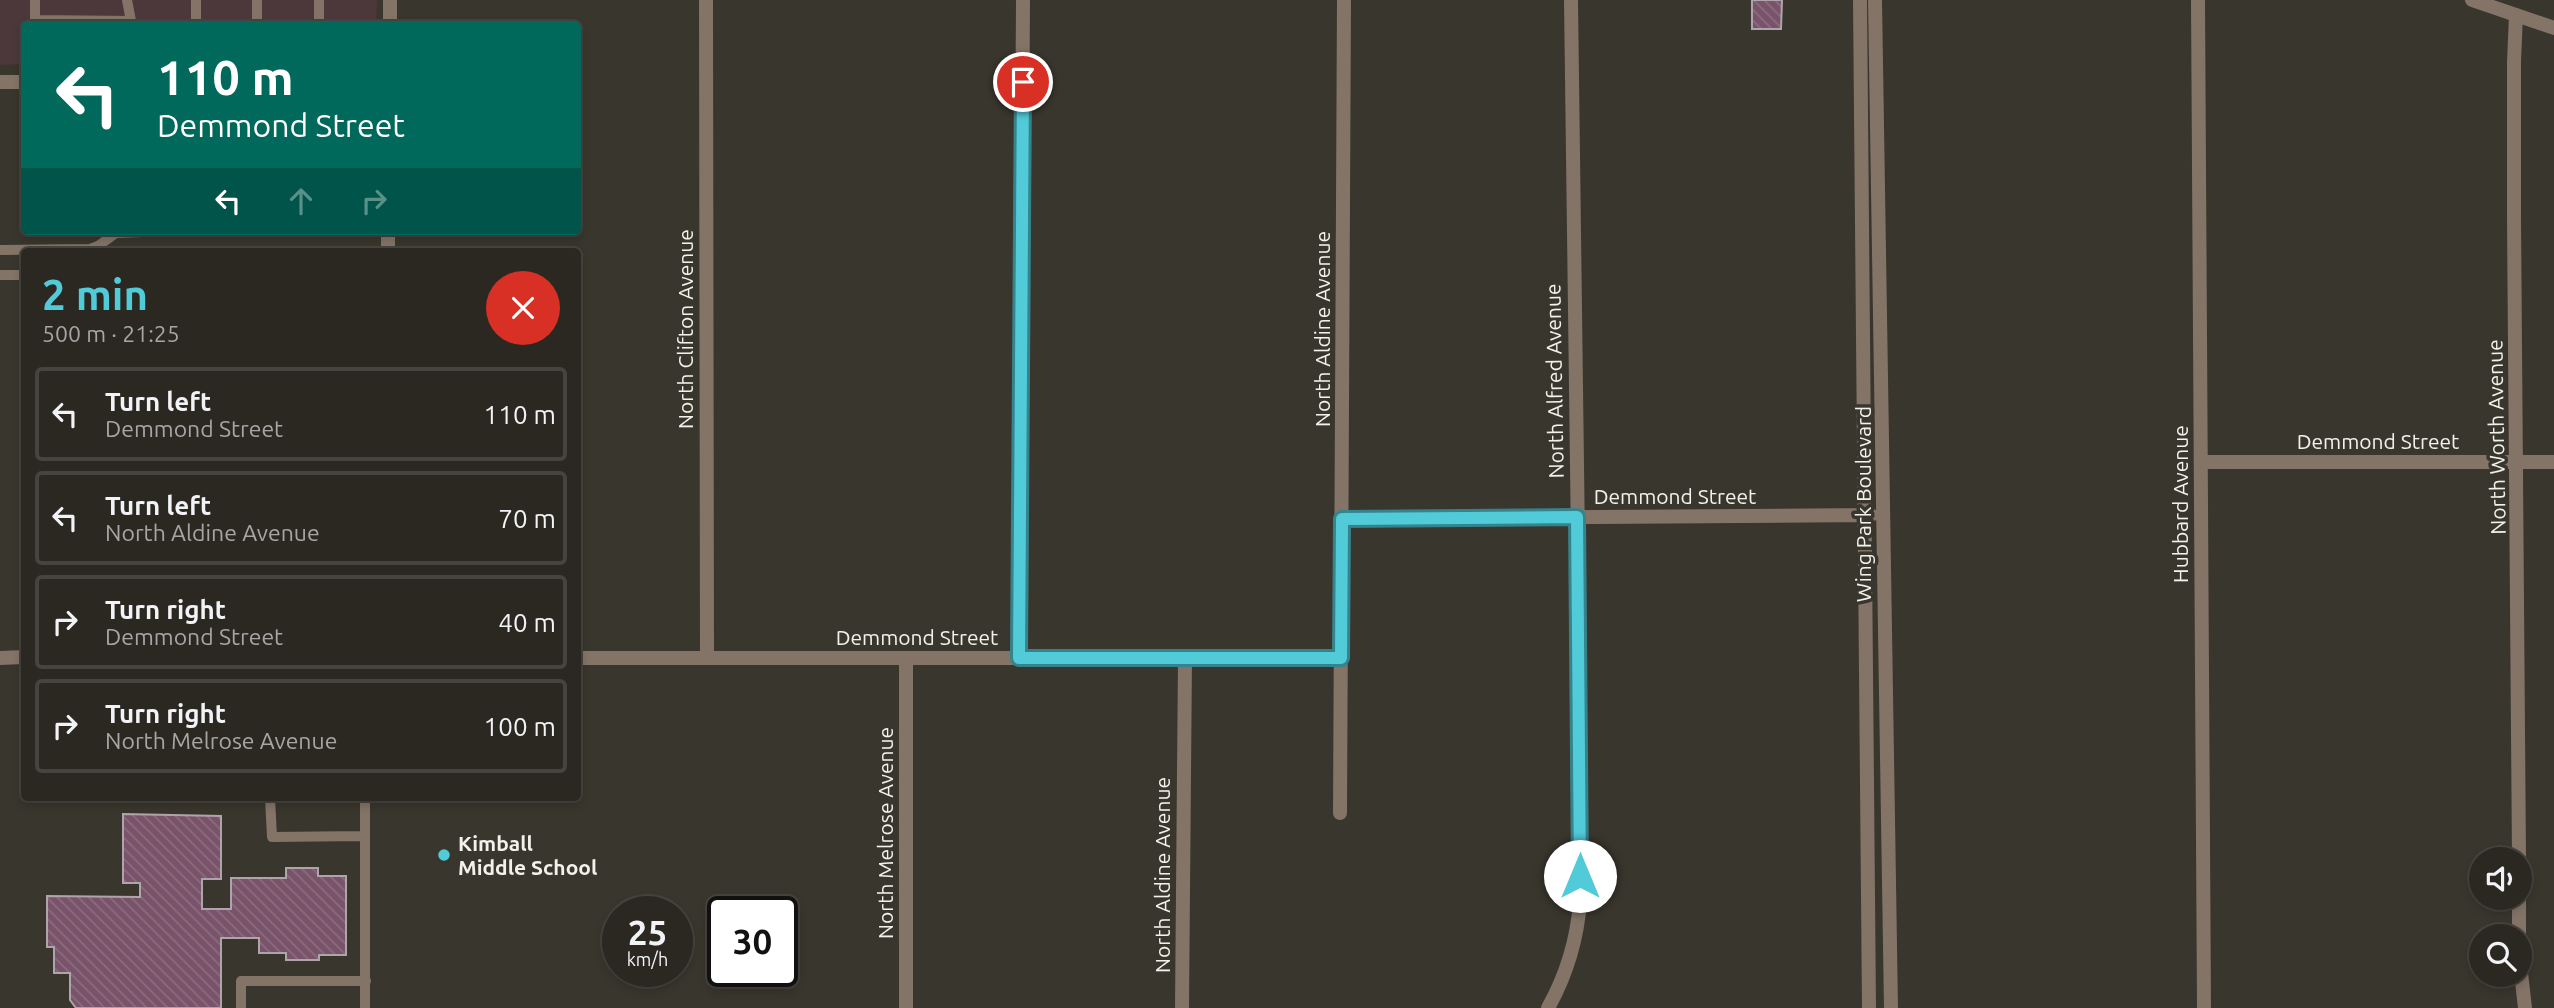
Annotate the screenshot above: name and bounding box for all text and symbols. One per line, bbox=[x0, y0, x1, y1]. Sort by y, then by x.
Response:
icon: left bbox=[42, 49, 133, 140]
text: 110 m bbox=[157, 49, 294, 104]
pin bbox=[993, 52, 1053, 112]
icon: arrive bbox=[1004, 63, 1042, 101]
text: Demmond Street bbox=[157, 107, 405, 143]
icon: left bbox=[209, 182, 247, 220]
icon: ahead bbox=[282, 182, 320, 220]
icon: right bbox=[355, 182, 393, 220]
street label: North Clifton Avenue bbox=[673, 229, 697, 429]
street label: North Aldine Avenue bbox=[1310, 231, 1334, 427]
text: 2 min bbox=[42, 271, 148, 318]
button: close bbox=[486, 271, 560, 345]
street label: North Alfred Avenue bbox=[1540, 283, 1568, 479]
text: 500 m · 21:25 bbox=[42, 321, 180, 346]
street label: North Worth Avenue bbox=[2482, 339, 2510, 535]
text: Turn left bbox=[105, 387, 211, 416]
icon: left bbox=[46, 395, 84, 433]
text: 110 m bbox=[484, 400, 556, 429]
street label: Wing Park Boulevard bbox=[1851, 406, 1875, 602]
text: Demmond Street bbox=[105, 416, 283, 441]
street label: Hubbard Avenue bbox=[2168, 425, 2192, 583]
street label: Demmond Street bbox=[2297, 429, 2459, 453]
street label: Demmond Street bbox=[1594, 484, 1756, 508]
text: Turn left bbox=[105, 491, 211, 520]
icon: left bbox=[46, 499, 84, 537]
text: 70 m bbox=[498, 504, 556, 533]
text: North Aldine Avenue bbox=[105, 520, 320, 545]
text: Turn right bbox=[105, 595, 226, 624]
icon: right bbox=[46, 603, 84, 641]
text: 40 m bbox=[498, 608, 556, 637]
text: Demmond Street bbox=[105, 624, 283, 649]
street label: Demmond Street bbox=[836, 625, 998, 649]
text: Turn right bbox=[105, 699, 226, 728]
icon: right bbox=[46, 707, 84, 745]
text: 100 m bbox=[484, 712, 556, 741]
street label: North Melrose Avenue bbox=[873, 727, 897, 939]
text: North Melrose Avenue bbox=[105, 728, 337, 753]
street label: North Aldine Avenue bbox=[1150, 777, 1174, 973]
place label: Kimball Middle School bbox=[458, 831, 597, 879]
position arrow bbox=[1543, 839, 1617, 913]
marker: Kimball Middle School bbox=[436, 847, 452, 863]
map controls bbox=[2469, 847, 2532, 987]
button: sound bbox=[2469, 847, 2532, 910]
speed limit sign: 30 bbox=[707, 896, 798, 987]
text: 25 bbox=[628, 912, 667, 952]
button: search bbox=[2469, 924, 2532, 987]
text: km/h bbox=[627, 949, 668, 969]

